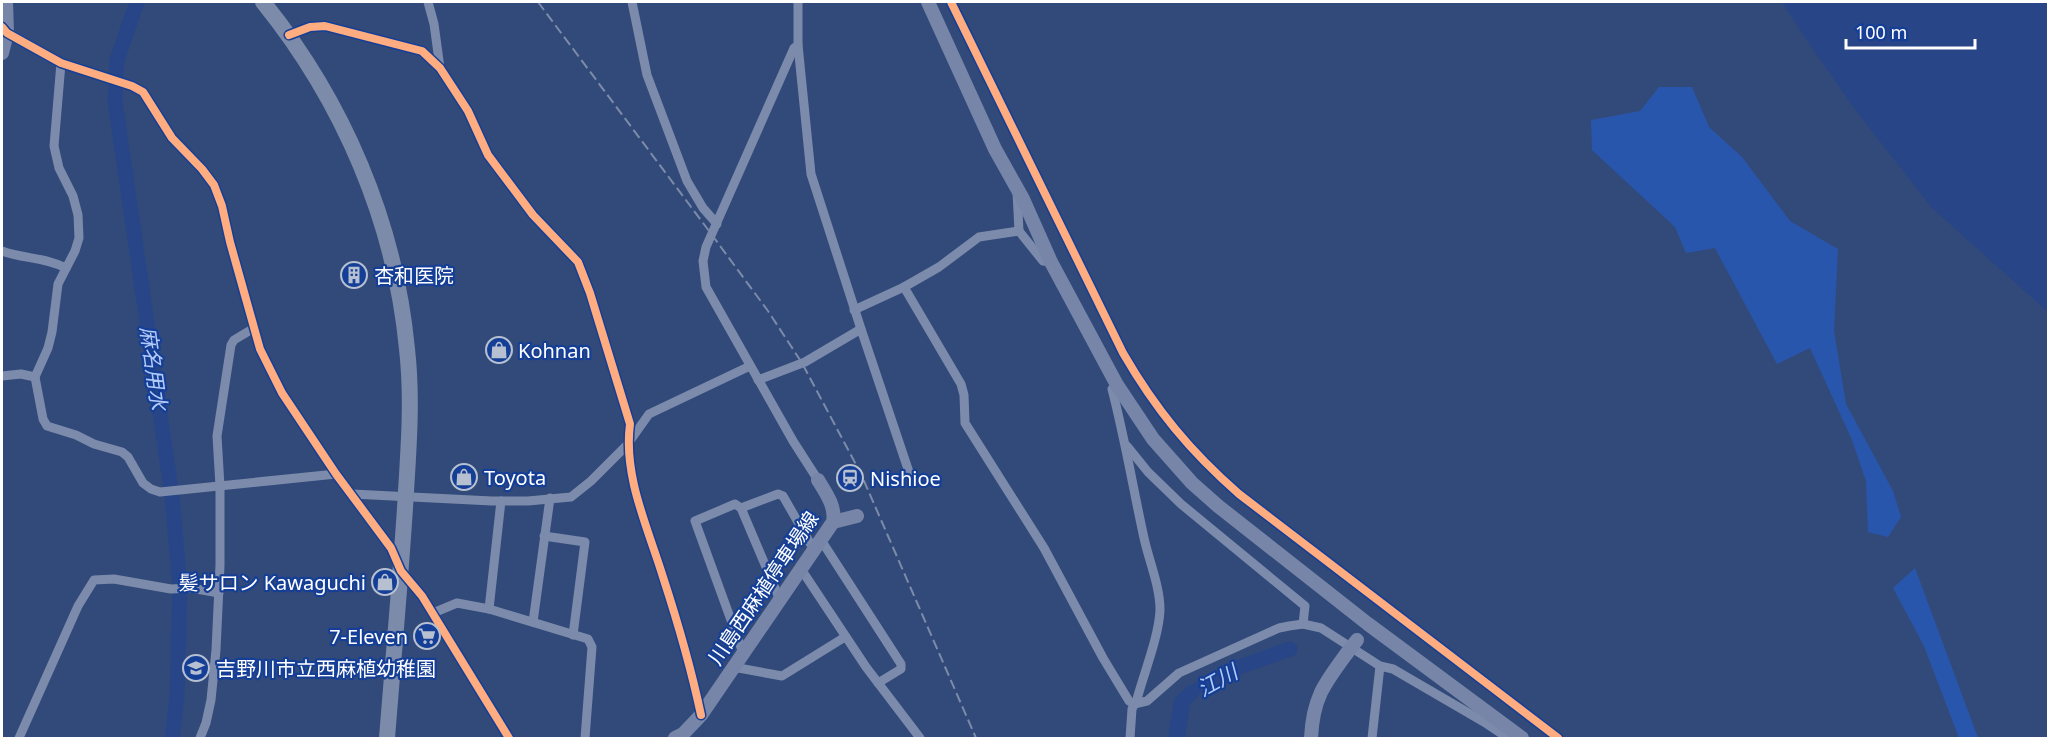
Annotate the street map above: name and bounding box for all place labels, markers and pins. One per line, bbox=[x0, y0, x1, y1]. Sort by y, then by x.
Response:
building icon: 杏和医院 bbox=[339, 260, 369, 290]
place label: 杏和医院 bbox=[374, 262, 454, 289]
shop icon: Kohnan bbox=[484, 335, 514, 365]
place label: Kohnan bbox=[518, 337, 591, 364]
shop icon: Toyota bbox=[449, 462, 479, 492]
station icon: Nishioe bbox=[835, 463, 865, 493]
place label: Toyota bbox=[484, 464, 546, 491]
place label: Nishioe bbox=[870, 465, 941, 492]
shop icon: 髪サロン Kawaguchi bbox=[370, 567, 400, 597]
place label: 髪サロン Kawaguchi bbox=[178, 569, 366, 596]
supermarket icon: 7-Eleven bbox=[412, 621, 442, 651]
place label: 7-Eleven bbox=[329, 623, 408, 650]
school or university icon: 吉野川市立西麻植幼稚園 bbox=[181, 653, 211, 683]
place label: 吉野川市立西麻植幼稚園 bbox=[216, 655, 436, 682]

